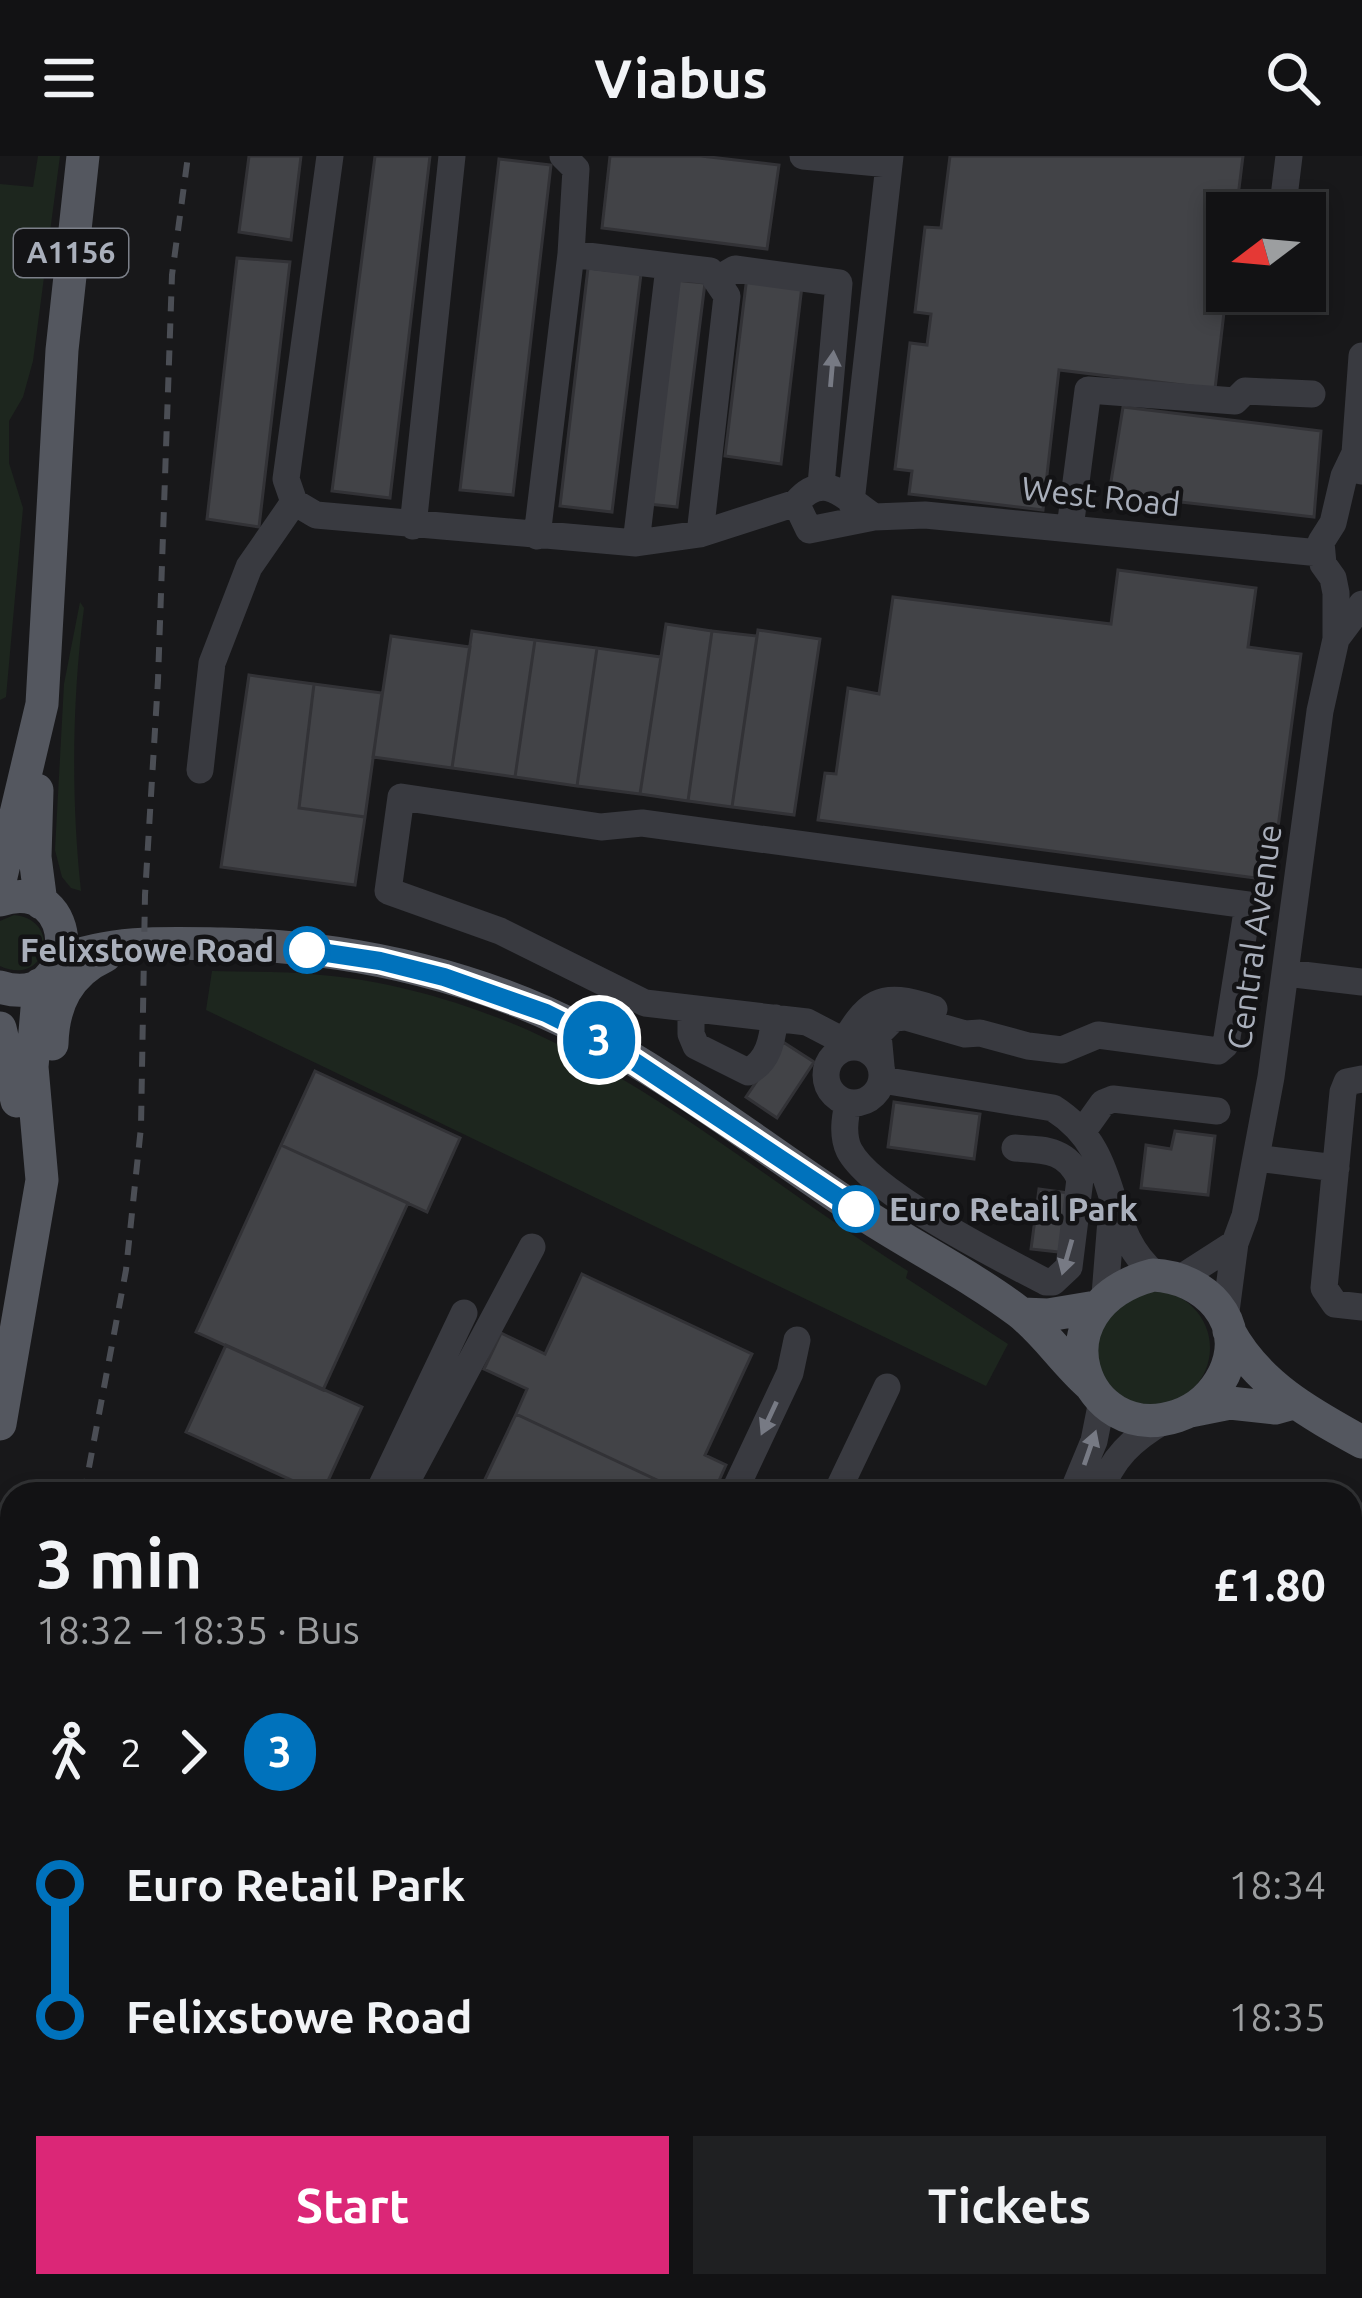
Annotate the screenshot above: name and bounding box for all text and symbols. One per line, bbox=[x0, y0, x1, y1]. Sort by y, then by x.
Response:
icon: menu bbox=[36, 45, 102, 111]
icon: search bbox=[1260, 45, 1326, 111]
text: Viabus bbox=[594, 48, 768, 108]
north arrow bbox=[1206, 192, 1326, 312]
map controls bbox=[1206, 192, 1326, 312]
road number: A1156 bbox=[14, 229, 128, 277]
one-way arrow bbox=[823, 350, 842, 387]
street label: West Road bbox=[1020, 469, 1182, 522]
street label: Central Avenue bbox=[1219, 822, 1288, 1052]
marker: Felixstowe Road bbox=[285, 928, 329, 972]
place label: Felixstowe Road bbox=[20, 931, 274, 968]
line badge: 3 bbox=[560, 1001, 638, 1079]
text: 3 bbox=[587, 1016, 611, 1063]
marker: Euro Retail Park bbox=[834, 1187, 878, 1231]
place label: Euro Retail Park bbox=[889, 1190, 1138, 1227]
one-way arrow bbox=[1057, 1239, 1076, 1276]
one-way arrow bbox=[758, 1401, 778, 1436]
one-way arrow bbox=[1082, 1430, 1101, 1466]
text: 3 min bbox=[36, 1526, 203, 1600]
text: £1.80 bbox=[1213, 1559, 1326, 1610]
text: 18:32 – 18:35 · Bus bbox=[36, 1608, 360, 1651]
icon: walk bbox=[36, 1719, 102, 1785]
icon: forward bbox=[160, 1719, 226, 1785]
text: 3 bbox=[268, 1728, 292, 1775]
text: 2 bbox=[120, 1731, 142, 1774]
text: Euro Retail Park bbox=[126, 1859, 465, 1910]
text: 18:34 bbox=[1228, 1863, 1326, 1906]
text: Felixstowe Road bbox=[126, 1991, 473, 2042]
text: 18:35 bbox=[1228, 1995, 1326, 2038]
button: Start bbox=[36, 2136, 669, 2274]
button: Tickets bbox=[693, 2136, 1326, 2274]

